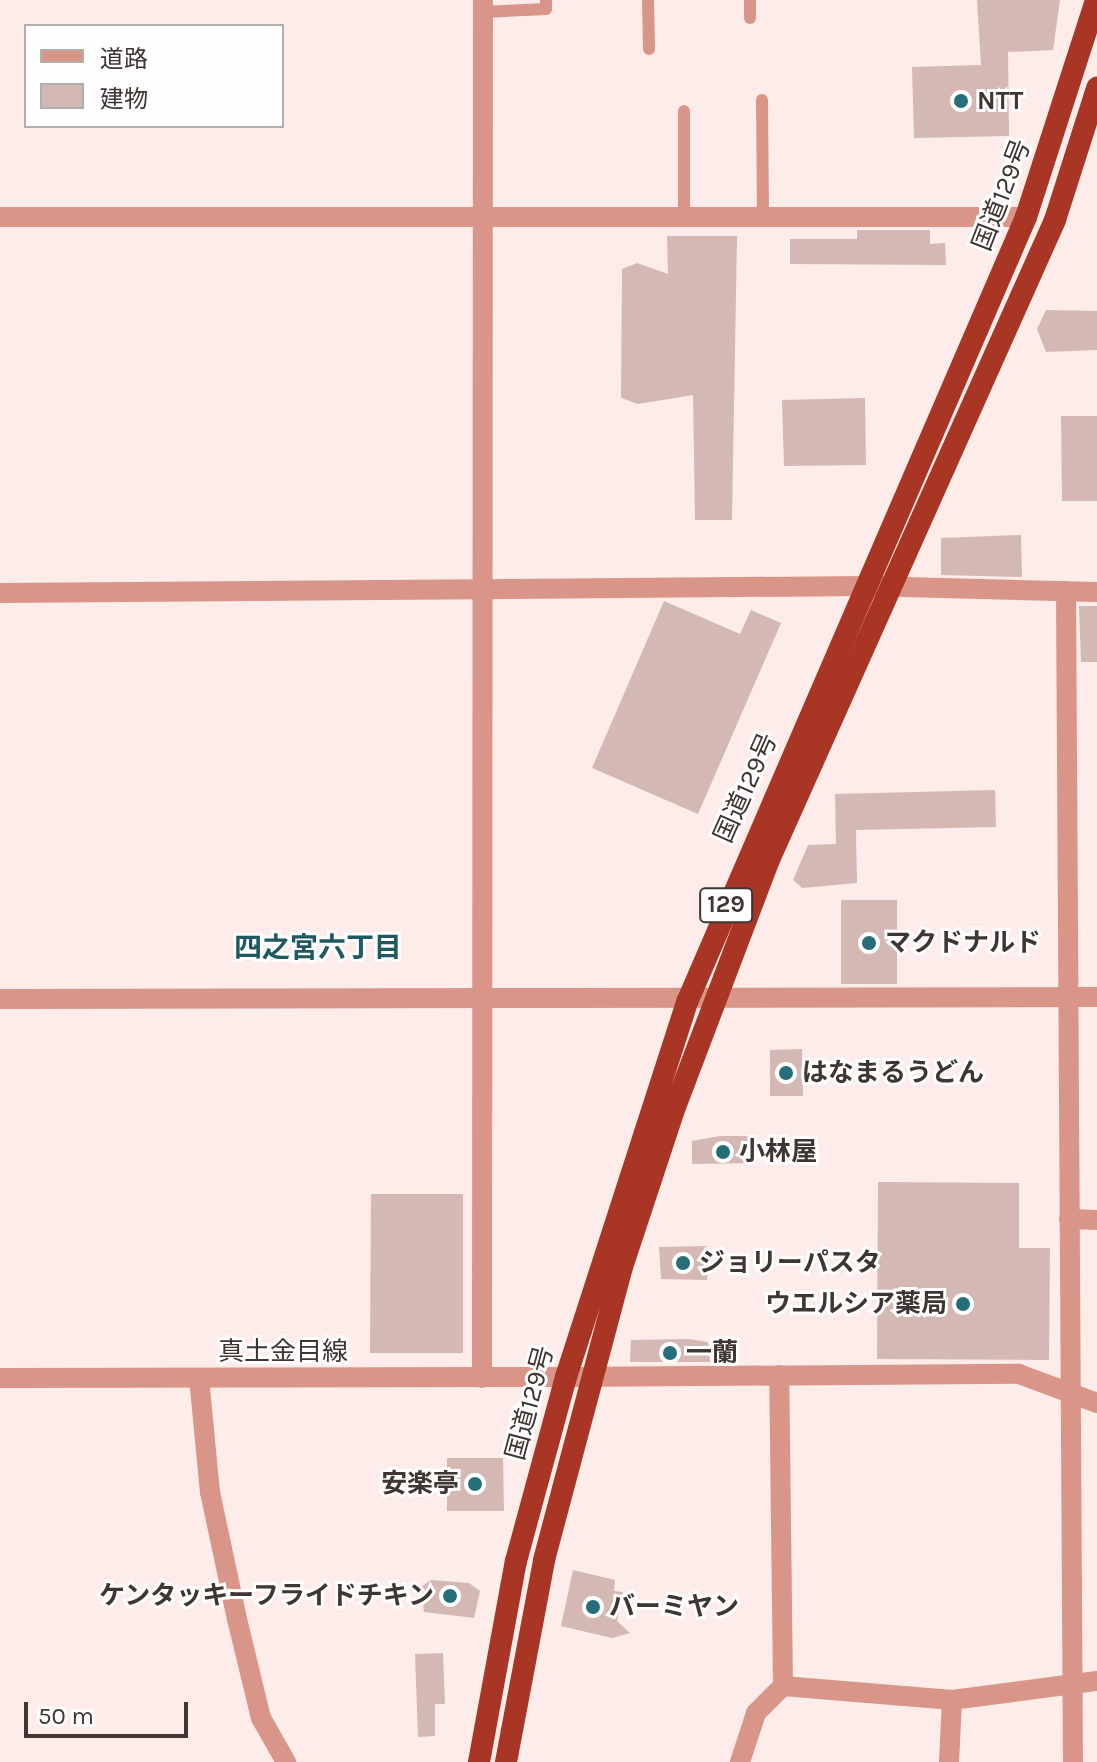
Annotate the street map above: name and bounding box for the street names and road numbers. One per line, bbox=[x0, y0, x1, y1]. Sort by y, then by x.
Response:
street label: 国道129号 bbox=[967, 135, 1037, 255]
street label: 国道129号 bbox=[708, 728, 784, 848]
road number: 129 bbox=[698, 885, 754, 925]
street label: 真土金目線 bbox=[218, 1336, 348, 1368]
street label: 国道129号 bbox=[500, 1343, 560, 1463]

